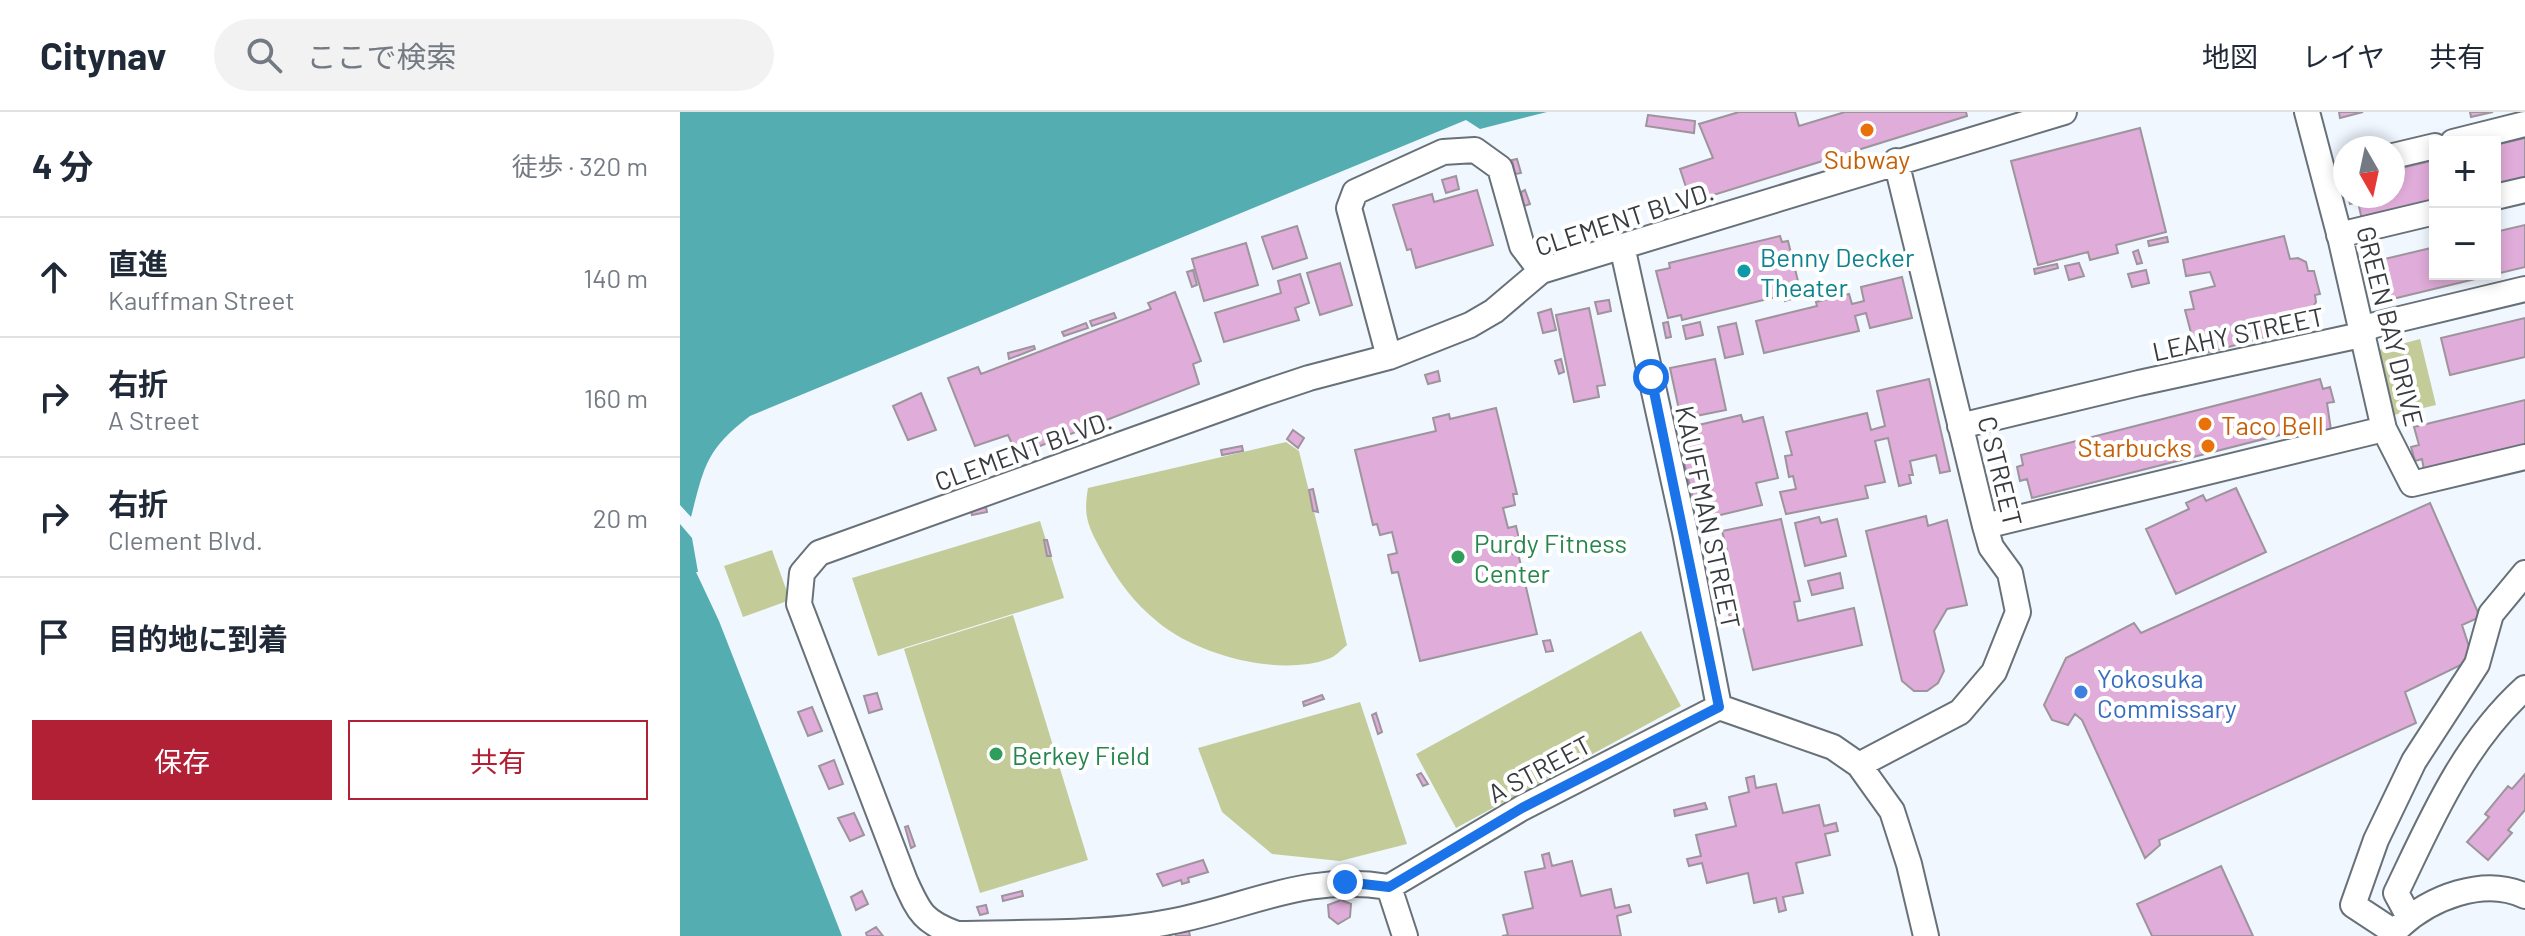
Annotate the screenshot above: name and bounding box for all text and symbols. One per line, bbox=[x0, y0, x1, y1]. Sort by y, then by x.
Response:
search box bbox=[214, 19, 774, 91]
text: Citynav bbox=[40, 32, 166, 78]
icon: search bbox=[242, 33, 286, 77]
text: ここで検索 bbox=[306, 38, 456, 74]
text: 地図 bbox=[2202, 39, 2258, 73]
text: レイヤ bbox=[2302, 39, 2385, 73]
text: 共有 bbox=[2429, 39, 2485, 73]
marker: Subway bbox=[1858, 121, 1876, 139]
north arrow bbox=[2333, 136, 2405, 208]
map controls bbox=[2429, 136, 2501, 280]
button: + bbox=[2429, 136, 2501, 208]
place label: Subway bbox=[1824, 143, 1910, 174]
text: 4 分 bbox=[32, 145, 93, 186]
text: 徒歩 · 320 m bbox=[511, 150, 648, 181]
street label: CLEMENT BLVD. bbox=[1531, 174, 1717, 262]
button: − bbox=[2429, 208, 2501, 280]
street label: GREEN BAY DRIVE bbox=[2351, 223, 2431, 429]
place label: Benny Decker Theater bbox=[1760, 241, 1915, 302]
text: 直進 bbox=[108, 245, 168, 281]
icon: ahead bbox=[32, 255, 76, 299]
text: 140 m bbox=[583, 262, 648, 293]
marker: Benny Decker Theater bbox=[1735, 262, 1753, 280]
text: Kauffman Street bbox=[108, 284, 295, 315]
street label: LEAHY STREET bbox=[2149, 300, 2327, 366]
route start bbox=[1633, 359, 1669, 395]
text: 右折 bbox=[108, 365, 168, 401]
icon: right bbox=[32, 375, 76, 419]
text: 160 m bbox=[584, 382, 648, 413]
street label: KAUFFMAN STREET bbox=[1670, 403, 1748, 631]
text: A Street bbox=[108, 404, 200, 435]
street label: CLEMENT BLVD. bbox=[930, 404, 1116, 496]
place label: Taco Bell bbox=[2221, 409, 2324, 440]
street label: C STREET bbox=[1972, 413, 2030, 529]
marker: Taco Bell bbox=[2196, 415, 2214, 433]
place label: Starbucks bbox=[2078, 431, 2192, 462]
marker: Starbucks bbox=[2199, 437, 2217, 455]
text: 右折 bbox=[108, 485, 168, 521]
icon: right bbox=[32, 495, 76, 539]
text: 20 m bbox=[593, 502, 648, 533]
text: Clement Blvd. bbox=[108, 524, 263, 555]
place label: Purdy Fitness Center bbox=[1474, 527, 1627, 588]
marker: Purdy Fitness Center bbox=[1449, 548, 1467, 566]
icon: arrive bbox=[32, 615, 76, 659]
text: 目的地に到着 bbox=[108, 620, 288, 656]
place label: Yokosuka Commissary bbox=[2097, 662, 2237, 723]
marker: Yokosuka Commissary bbox=[2072, 683, 2090, 701]
button: 保存 bbox=[32, 720, 332, 800]
button: 共有 bbox=[348, 720, 648, 800]
street label: A STREET bbox=[1482, 728, 1596, 808]
place label: Berkey Field bbox=[1012, 739, 1150, 770]
marker: Berkey Field bbox=[987, 745, 1005, 763]
route end bbox=[1327, 864, 1363, 900]

